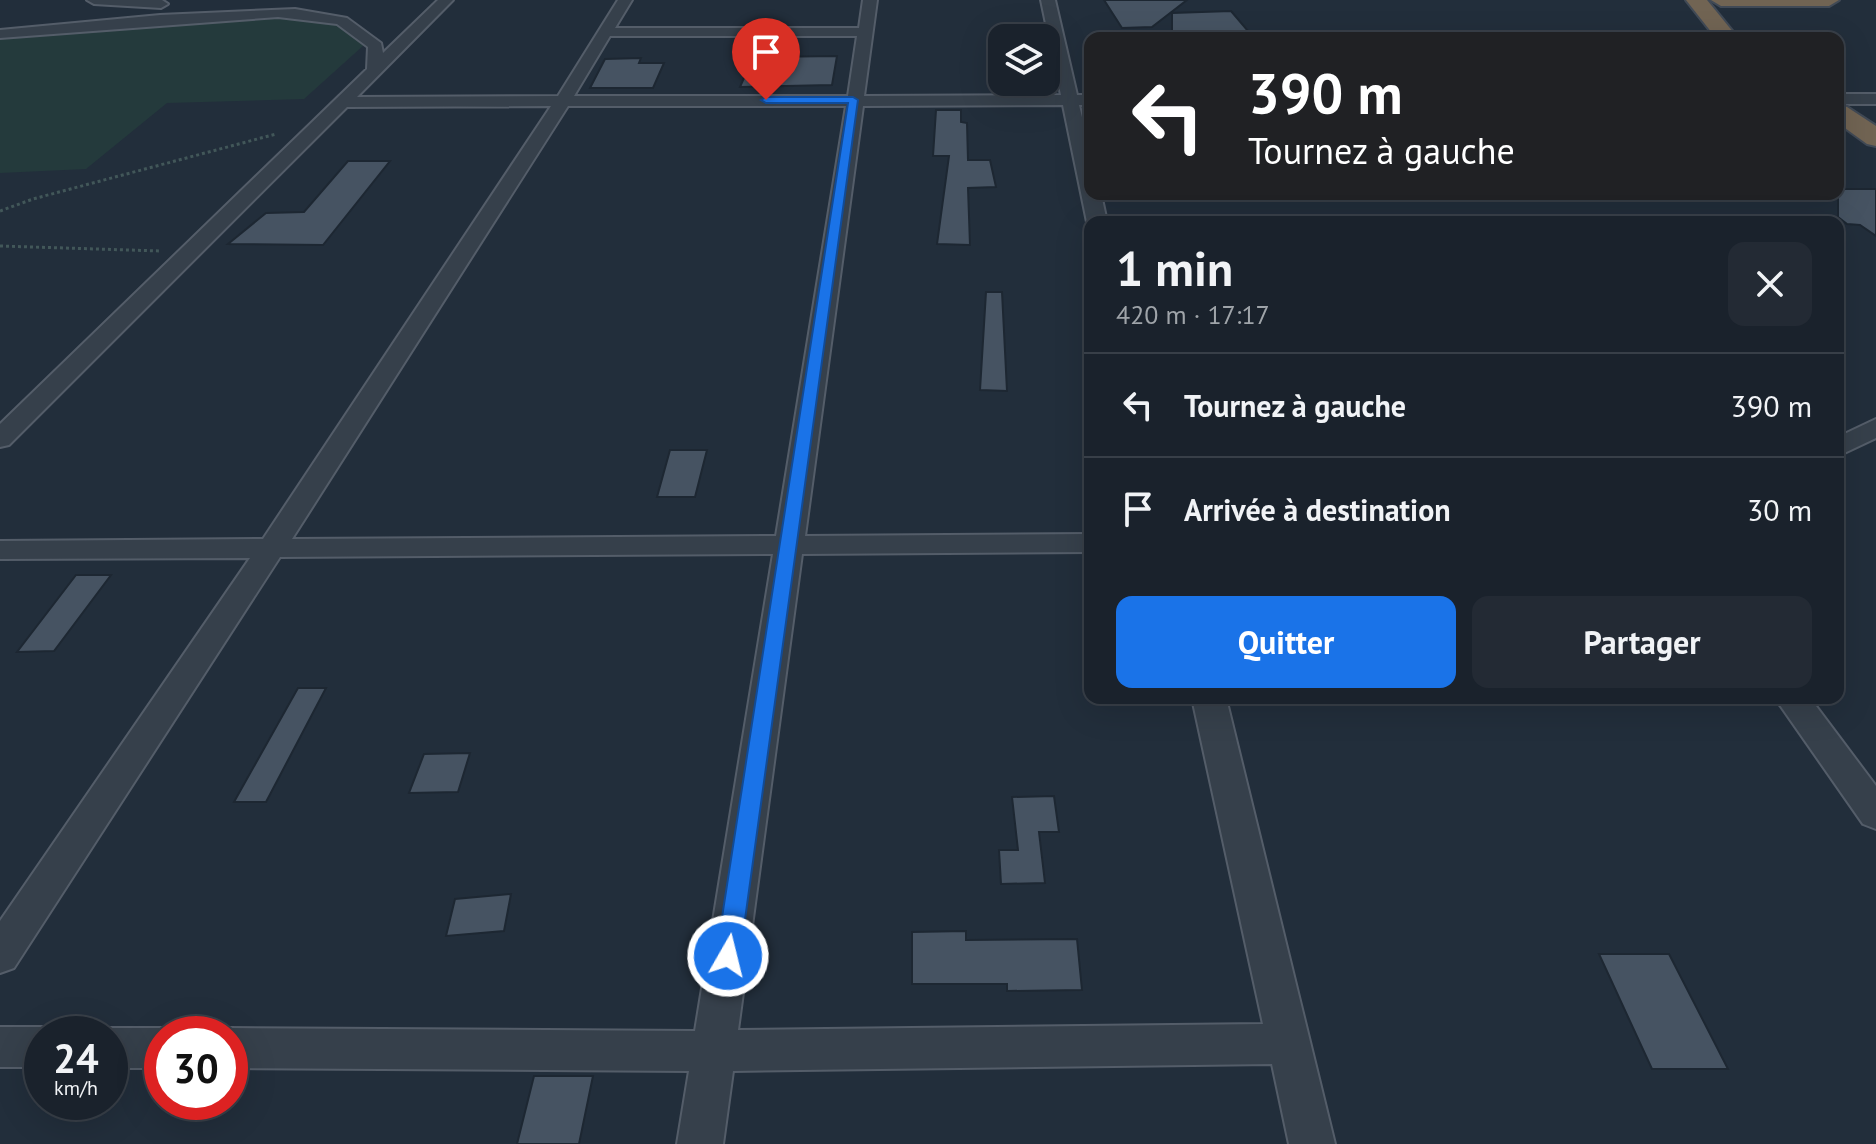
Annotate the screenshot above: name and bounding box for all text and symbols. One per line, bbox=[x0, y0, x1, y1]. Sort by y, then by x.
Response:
pin bbox=[732, 18, 800, 100]
map controls bbox=[988, 24, 1060, 96]
button: layers bbox=[988, 24, 1060, 96]
icon: arrive bbox=[744, 30, 788, 74]
text: 390 m bbox=[1248, 57, 1403, 129]
icon: left bbox=[1116, 64, 1220, 168]
text: Tournez à gauche bbox=[1248, 127, 1515, 174]
text: 1 min bbox=[1116, 237, 1233, 299]
button: close bbox=[1728, 242, 1812, 326]
text: 420 m · 17:17 bbox=[1116, 298, 1270, 331]
icon: left bbox=[1116, 383, 1160, 427]
text: Tournez à gauche bbox=[1184, 386, 1406, 425]
text: 390 m bbox=[1731, 386, 1812, 425]
icon: arrive bbox=[1116, 487, 1160, 531]
text: Arrivée à destination bbox=[1184, 490, 1451, 529]
text: 30 m bbox=[1747, 490, 1812, 529]
button: Quitter bbox=[1116, 596, 1456, 688]
button: Partager bbox=[1472, 596, 1812, 688]
position arrow bbox=[686, 914, 770, 998]
speed limit sign: 30 bbox=[144, 1016, 248, 1120]
text: 24 bbox=[53, 1032, 99, 1084]
text: km/h bbox=[54, 1075, 98, 1101]

